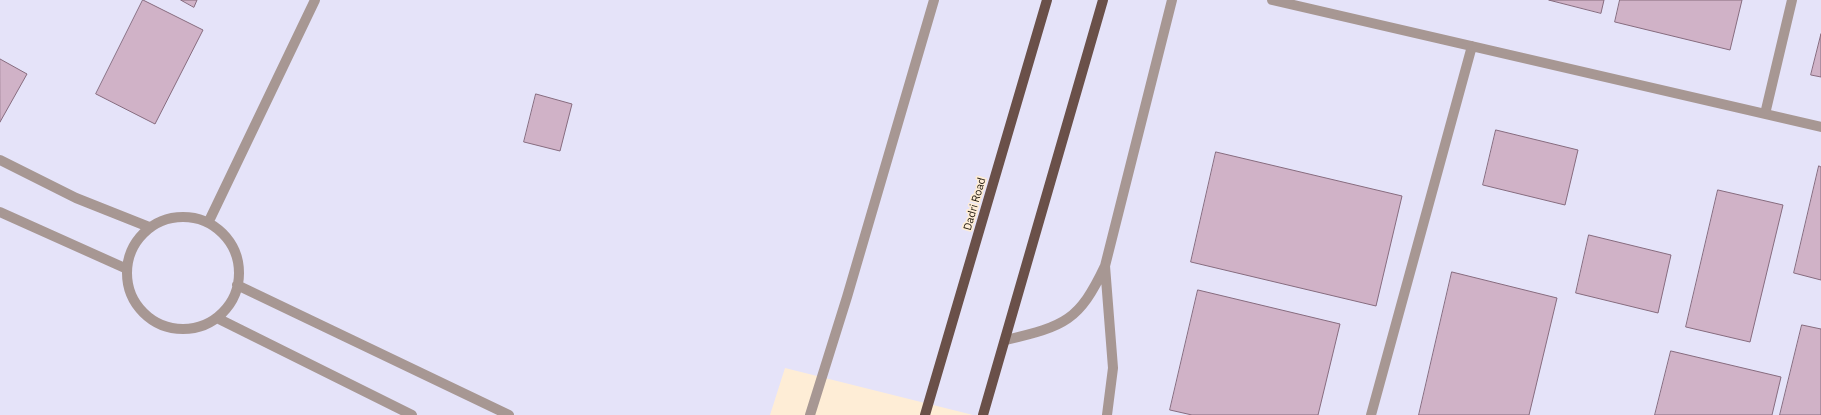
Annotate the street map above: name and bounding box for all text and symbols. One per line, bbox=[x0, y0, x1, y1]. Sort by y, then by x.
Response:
street label: Dadri Road bbox=[961, 176, 989, 232]

